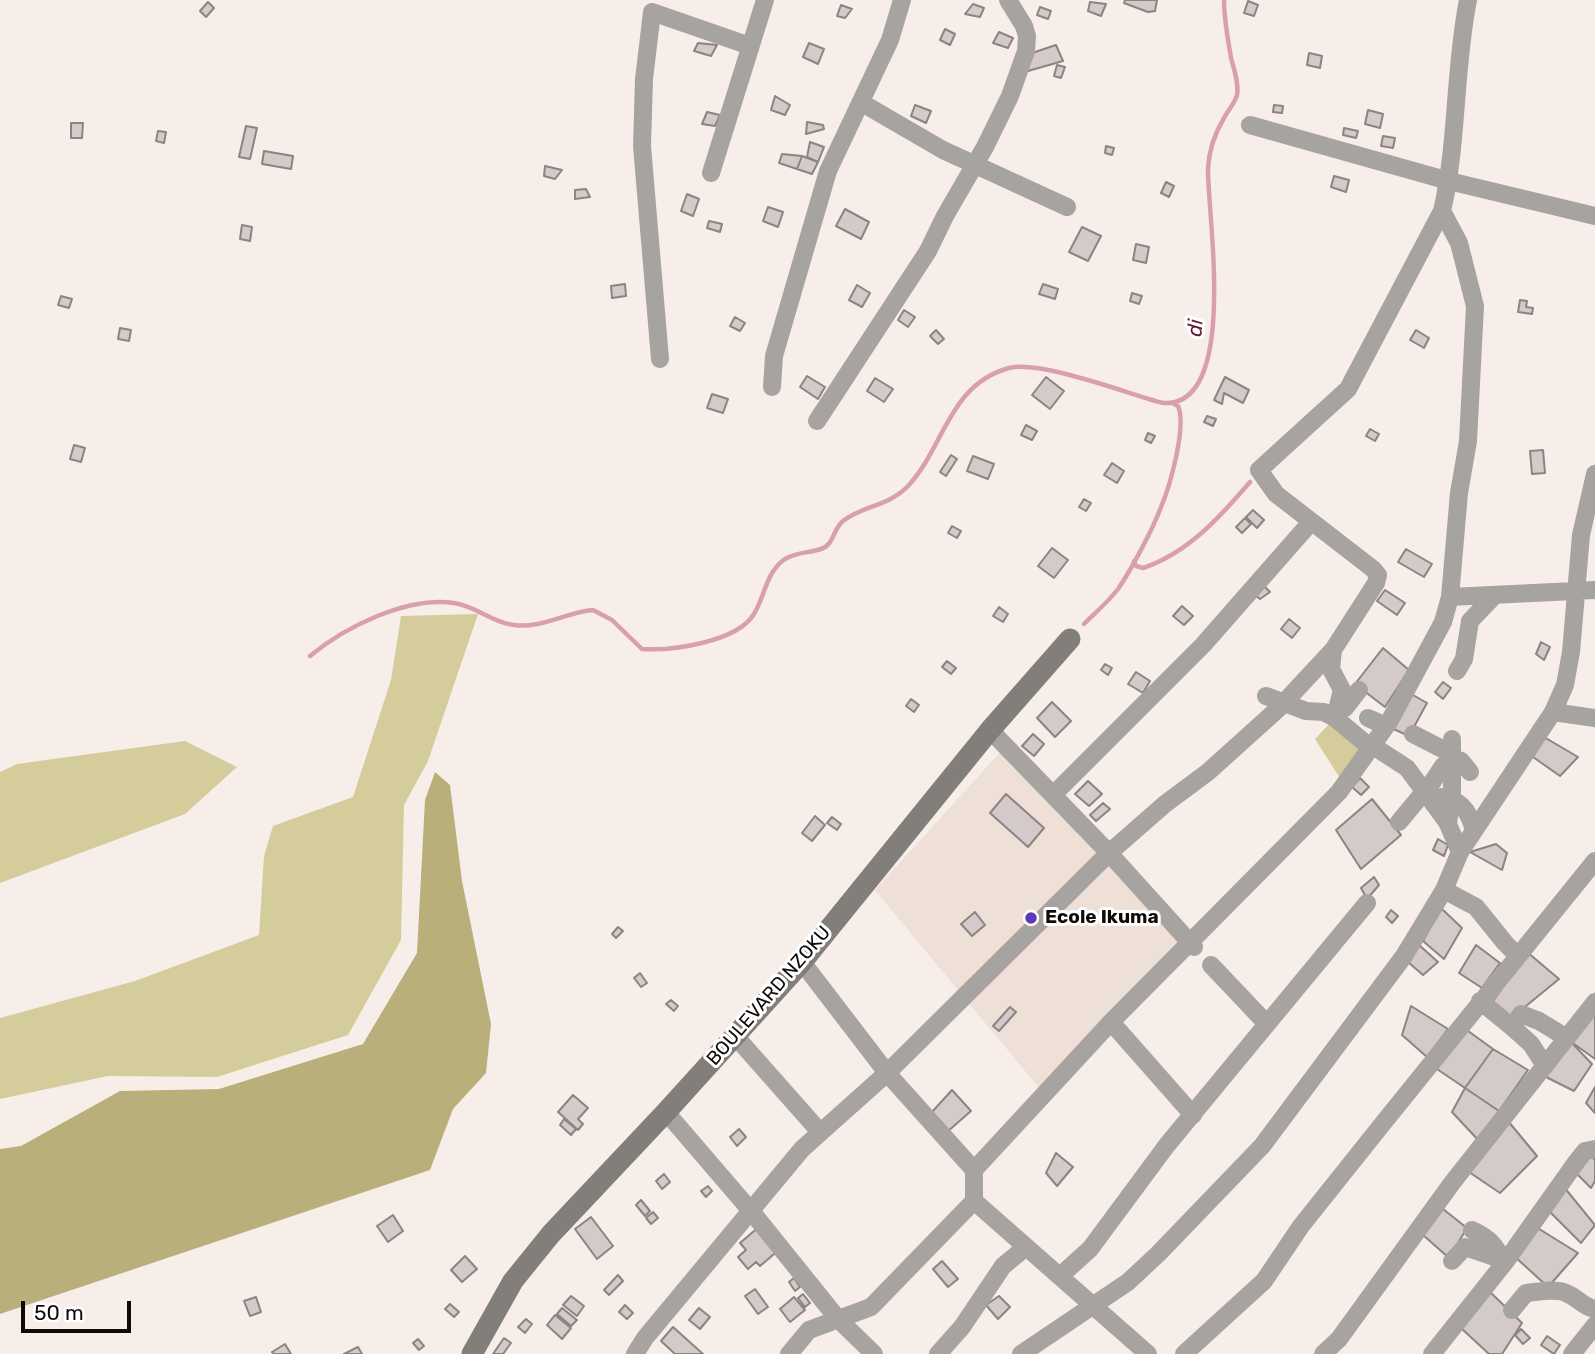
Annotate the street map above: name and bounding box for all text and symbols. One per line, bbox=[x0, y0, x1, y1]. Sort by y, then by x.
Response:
water label: di bbox=[1183, 318, 1209, 338]
place label: Ecole Ikuma bbox=[1045, 907, 1159, 929]
marker: Ecole Ikuma bbox=[1023, 910, 1039, 926]
street label: BOULEVARD NZOKU bbox=[702, 922, 836, 1070]
scale bar bbox=[24, 1288, 135, 1332]
text: 50 m bbox=[34, 1300, 84, 1325]

